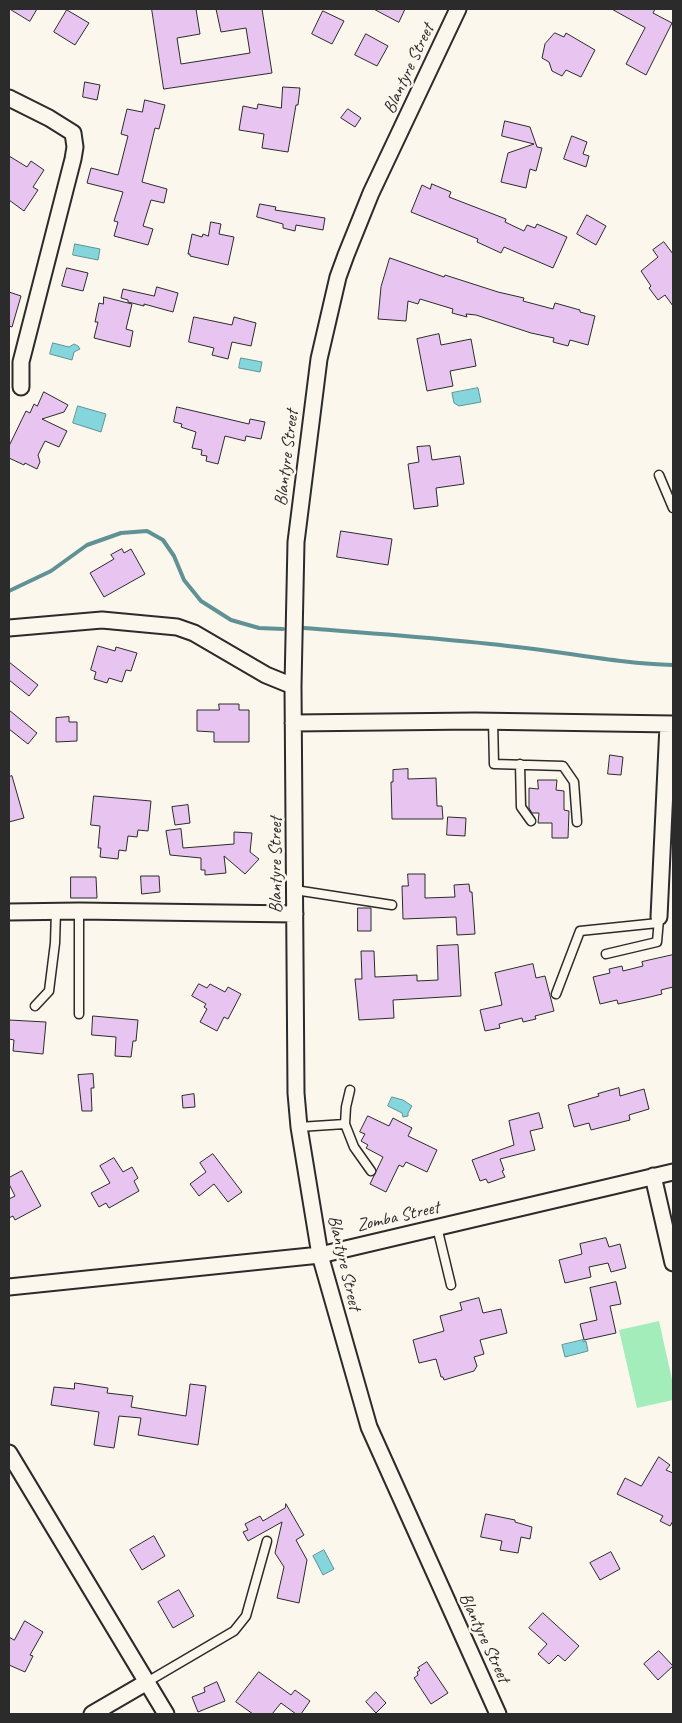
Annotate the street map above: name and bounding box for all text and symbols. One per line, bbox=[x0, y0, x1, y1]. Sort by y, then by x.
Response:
street label: Blantyre Street bbox=[379, 21, 439, 117]
street label: Blantyre Street bbox=[270, 409, 304, 507]
street label: Blantyre Street bbox=[265, 817, 287, 913]
street label: Zomba Street bbox=[355, 1197, 441, 1237]
street label: Blantyre Street bbox=[323, 1214, 365, 1312]
street label: Blantyre Street bbox=[454, 1590, 514, 1686]

